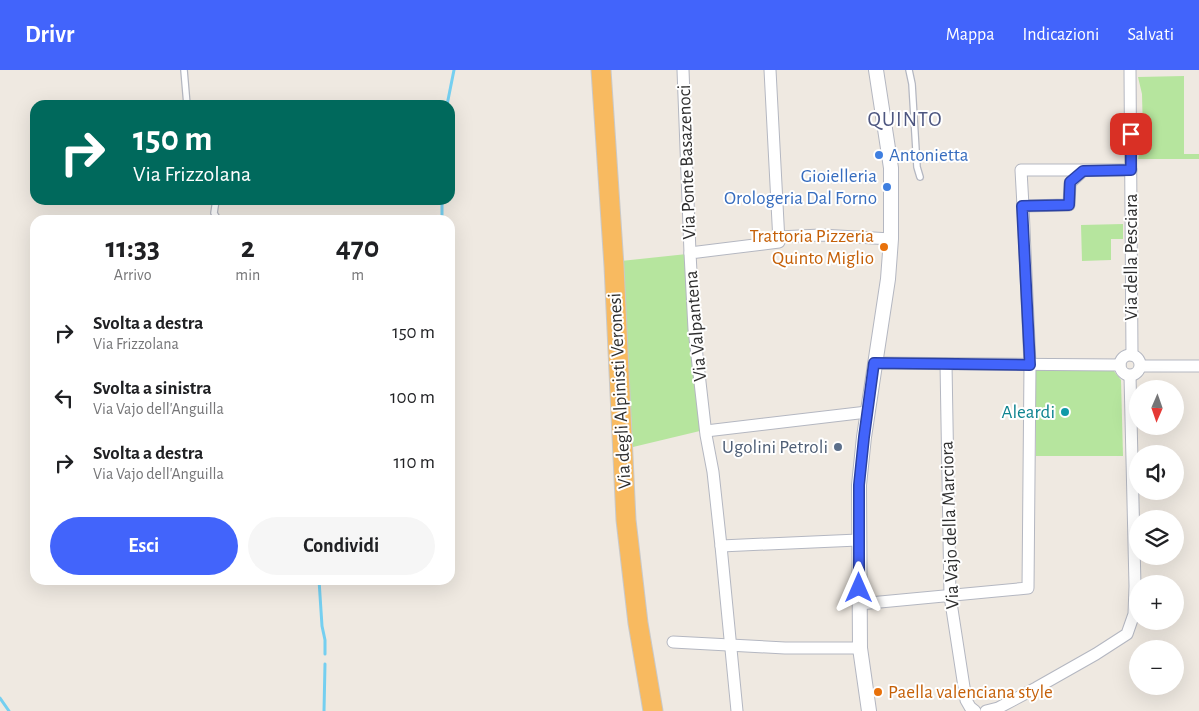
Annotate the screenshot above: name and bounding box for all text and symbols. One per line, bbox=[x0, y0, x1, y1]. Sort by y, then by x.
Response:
text: Drivr bbox=[25, 23, 74, 47]
text: Mappa bbox=[946, 26, 995, 44]
text: Indicazioni bbox=[1023, 26, 1099, 44]
text: Salvati bbox=[1127, 26, 1174, 44]
street label: Via Ponte Basazenoci bbox=[675, 84, 699, 240]
district label: QUINTO bbox=[867, 109, 943, 130]
pin bbox=[1110, 113, 1152, 155]
icon: right bbox=[50, 120, 115, 185]
icon: arrive bbox=[1117, 120, 1145, 148]
text: 150 m bbox=[133, 122, 213, 157]
place label: Antonietta bbox=[889, 146, 969, 165]
marker: Antonietta bbox=[873, 149, 885, 161]
text: Via Frizzolana bbox=[133, 163, 251, 185]
place label: Gioielleria Orologeria Dal Forno bbox=[724, 167, 877, 208]
marker: Gioielleria Orologeria Dal Forno bbox=[881, 181, 893, 193]
street label: Via della Pesciara bbox=[1122, 193, 1141, 321]
place label: Trattoria Pizzeria Quinto Miglio bbox=[749, 227, 874, 268]
text: 11:33 bbox=[106, 233, 160, 263]
text: 2 bbox=[241, 233, 255, 263]
text: 470 bbox=[336, 233, 379, 263]
marker: Trattoria Pizzeria Quinto Miglio bbox=[878, 241, 890, 253]
text: Arrivo bbox=[114, 267, 152, 283]
text: min bbox=[235, 267, 260, 283]
text: m bbox=[351, 267, 364, 283]
street label: Via Valpantena bbox=[682, 269, 710, 382]
street label: Via degli Alpinisti Veronesi bbox=[605, 292, 635, 490]
text: Svolta a destra bbox=[93, 314, 203, 333]
icon: right bbox=[50, 319, 78, 347]
text: 150 m bbox=[392, 323, 435, 342]
text: Via Frizzolana bbox=[93, 336, 179, 352]
text: Svolta a sinistra bbox=[93, 379, 212, 398]
north arrow bbox=[1129, 380, 1184, 435]
map controls bbox=[1129, 380, 1184, 695]
icon: left bbox=[50, 384, 78, 412]
text: 100 m bbox=[390, 388, 435, 407]
text: Via Vajo dell'Anguilla bbox=[93, 401, 224, 417]
place label: Aleardi bbox=[1001, 403, 1055, 422]
marker: Aleardi bbox=[1059, 406, 1071, 418]
place label: Ugolini Petroli bbox=[722, 438, 828, 457]
street label: Via Vajo della Marciora bbox=[938, 440, 962, 609]
marker: Ugolini Petroli bbox=[832, 441, 844, 453]
text: Svolta a destra bbox=[93, 444, 203, 463]
button: sound bbox=[1129, 445, 1184, 500]
icon: right bbox=[50, 449, 78, 477]
text: 110 m bbox=[394, 453, 435, 472]
text: Via Vajo dell'Anguilla bbox=[93, 466, 224, 482]
button: layers bbox=[1129, 510, 1184, 565]
button: Esci bbox=[50, 517, 238, 575]
button: Condividi bbox=[248, 517, 435, 575]
position arrow bbox=[832, 561, 884, 613]
button: + bbox=[1129, 575, 1184, 630]
button: − bbox=[1129, 640, 1184, 695]
place label: Paella valenciana style bbox=[888, 683, 1053, 702]
marker: Paella valenciana style bbox=[872, 686, 884, 698]

